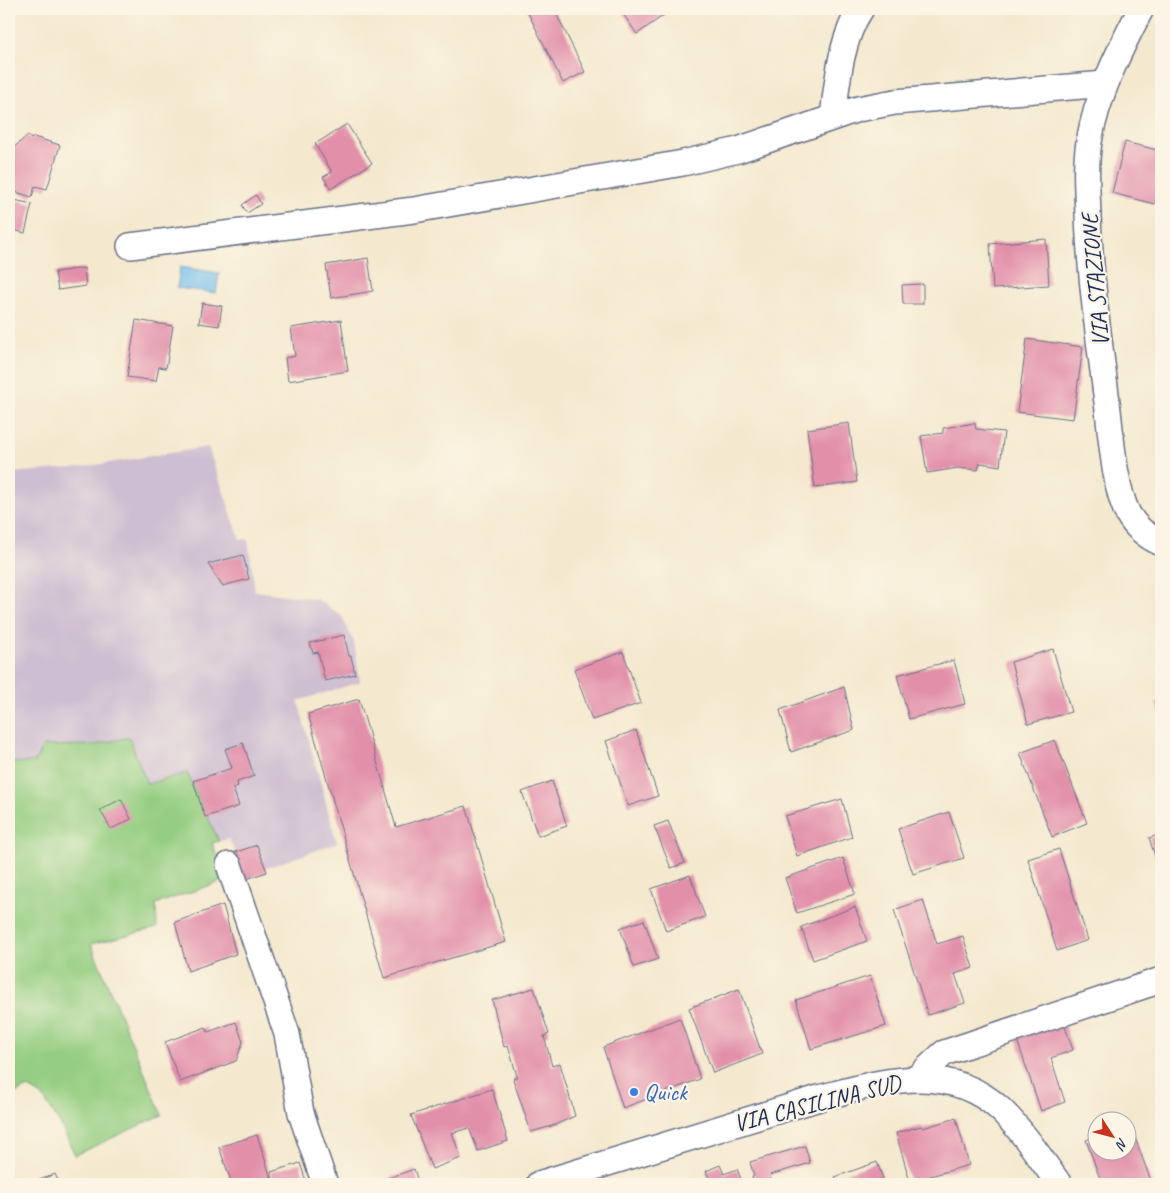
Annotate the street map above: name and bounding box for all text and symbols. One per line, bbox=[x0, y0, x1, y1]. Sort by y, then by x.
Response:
street label: VIA STAZIONE bbox=[1074, 209, 1116, 348]
street label: VIA CASILINA SUD bbox=[731, 1067, 906, 1138]
place label: Quick bbox=[644, 1077, 689, 1107]
marker: Quick bbox=[628, 1086, 640, 1098]
north arrow bbox=[1088, 1110, 1138, 1160]
text: N bbox=[1111, 1135, 1132, 1154]

